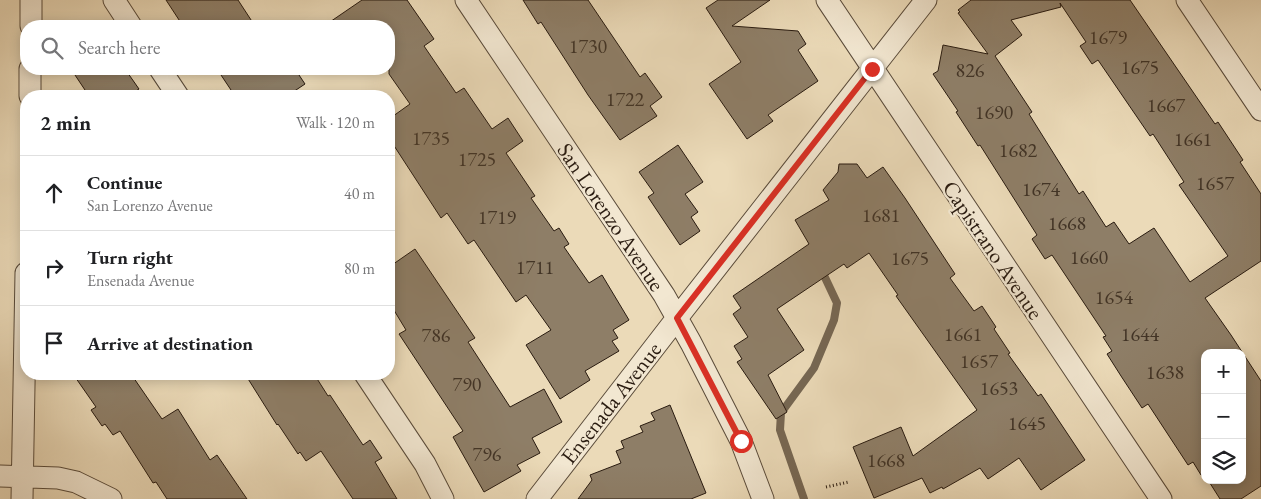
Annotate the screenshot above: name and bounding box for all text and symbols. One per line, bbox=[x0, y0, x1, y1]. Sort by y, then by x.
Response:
search box bbox=[20, 20, 395, 75]
house number: 1679 bbox=[1089, 24, 1128, 50]
house number: 1730 bbox=[569, 33, 608, 59]
icon: search bbox=[38, 34, 66, 62]
text: Search here bbox=[78, 35, 160, 60]
house number: 1675 bbox=[1121, 54, 1159, 80]
house number: 826 bbox=[956, 57, 985, 83]
route end bbox=[861, 58, 884, 81]
house number: 1722 bbox=[606, 86, 645, 112]
house number: 1667 bbox=[1147, 92, 1186, 118]
house number: 1690 bbox=[975, 99, 1014, 125]
text: 2 min bbox=[40, 109, 91, 136]
text: Walk · 120 m bbox=[296, 112, 375, 133]
house number: 1735 bbox=[412, 125, 450, 151]
house number: 1661 bbox=[1174, 126, 1212, 152]
street label: San Lorenzo Avenue bbox=[551, 137, 672, 297]
house number: 1682 bbox=[999, 137, 1038, 163]
house number: 1725 bbox=[458, 146, 496, 172]
text: Continue bbox=[87, 170, 162, 195]
house number: 1657 bbox=[1196, 170, 1235, 196]
street label: Capistrano Avenue bbox=[936, 175, 1050, 325]
house number: 1674 bbox=[1022, 176, 1061, 202]
icon: ahead bbox=[40, 179, 68, 207]
text: 40 m bbox=[344, 183, 375, 204]
text: San Lorenzo Avenue bbox=[87, 195, 213, 216]
house number: 1681 bbox=[862, 202, 900, 228]
house number: 1719 bbox=[478, 204, 517, 230]
house number: 1668 bbox=[1048, 210, 1086, 236]
house number: 1660 bbox=[1070, 244, 1109, 270]
text: Turn right bbox=[87, 245, 173, 270]
house number: 1675 bbox=[891, 245, 929, 271]
icon: right bbox=[40, 254, 68, 282]
house number: 1711 bbox=[516, 254, 554, 280]
text: 80 m bbox=[344, 258, 375, 279]
text: Ensenada Avenue bbox=[87, 270, 194, 291]
house number: 1654 bbox=[1095, 284, 1134, 310]
house number: 1661 bbox=[944, 321, 982, 347]
house number: 1644 bbox=[1121, 321, 1160, 347]
house number: 786 bbox=[422, 322, 451, 348]
icon: arrive bbox=[40, 329, 68, 357]
text: Arrive at destination bbox=[87, 331, 253, 356]
street label: Ensenada Avenue bbox=[554, 336, 668, 470]
house number: 1657 bbox=[960, 348, 999, 374]
map controls bbox=[1201, 349, 1246, 484]
button: + bbox=[1201, 349, 1246, 394]
house number: 1638 bbox=[1146, 359, 1184, 385]
house number: 790 bbox=[453, 371, 482, 397]
house number: 1653 bbox=[980, 375, 1018, 401]
button: − bbox=[1201, 394, 1246, 439]
house number: 1645 bbox=[1008, 410, 1046, 436]
route start bbox=[730, 430, 753, 453]
button: layers bbox=[1201, 439, 1246, 484]
house number: 796 bbox=[473, 441, 502, 467]
house number: 1668 bbox=[867, 447, 905, 473]

